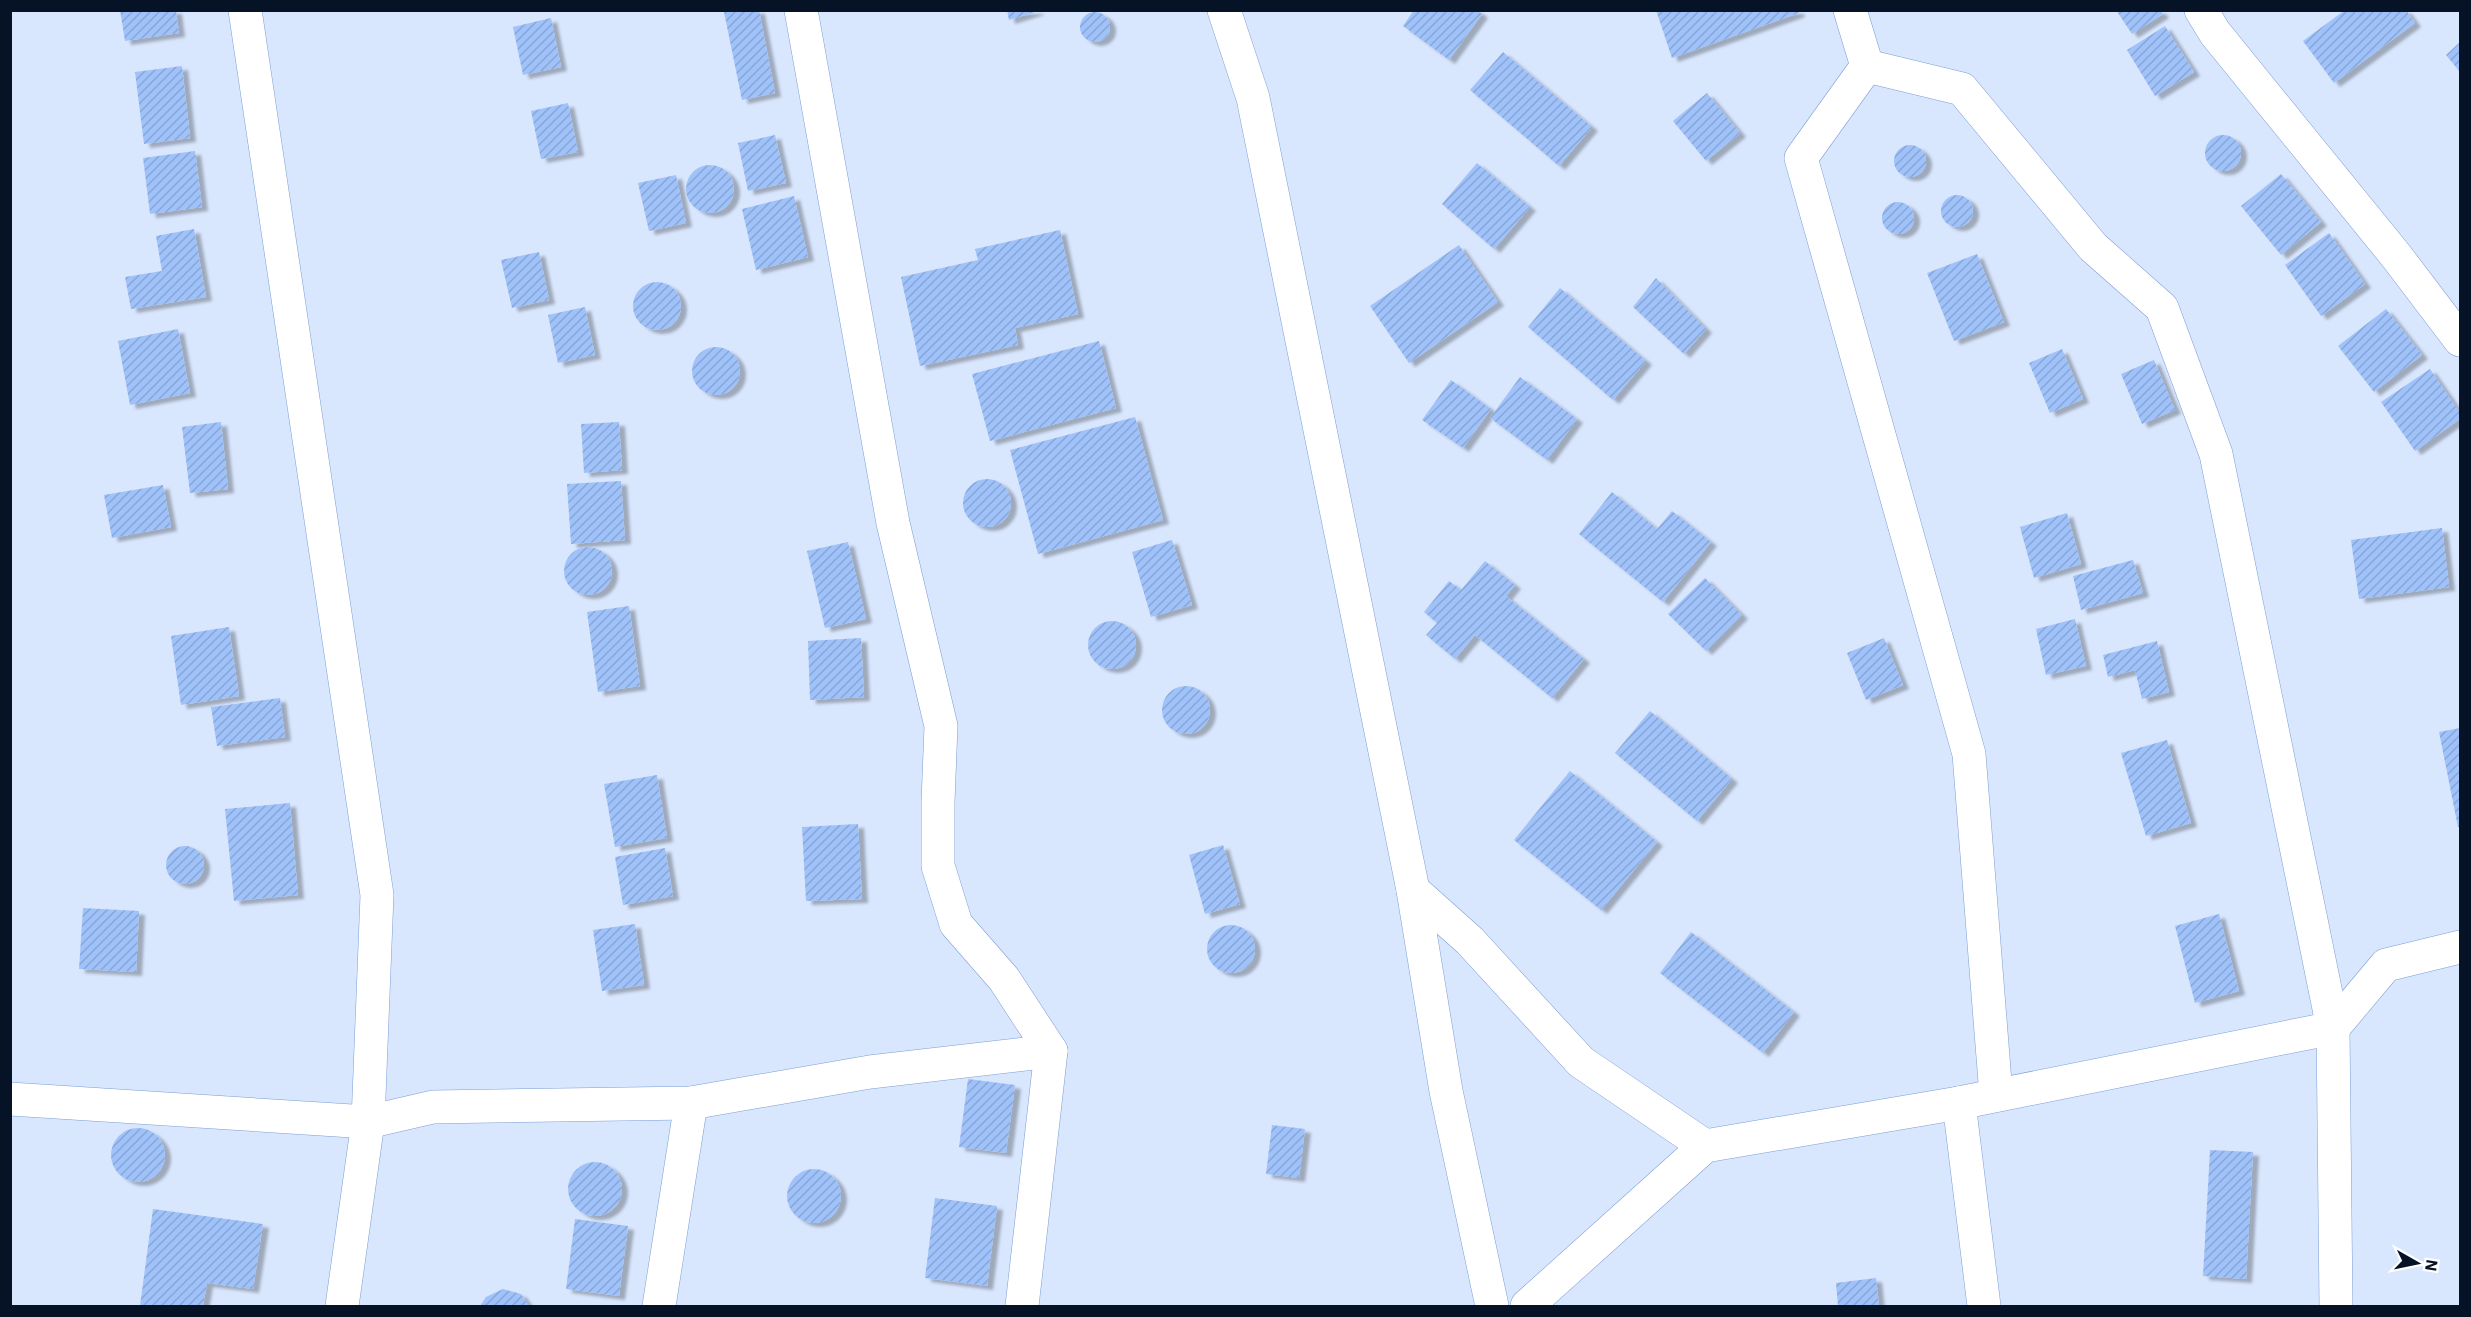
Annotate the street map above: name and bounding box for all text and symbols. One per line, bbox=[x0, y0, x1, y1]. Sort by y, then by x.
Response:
north arrow bbox=[2387, 1233, 2447, 1293]
text: N bbox=[2421, 1258, 2443, 1273]

